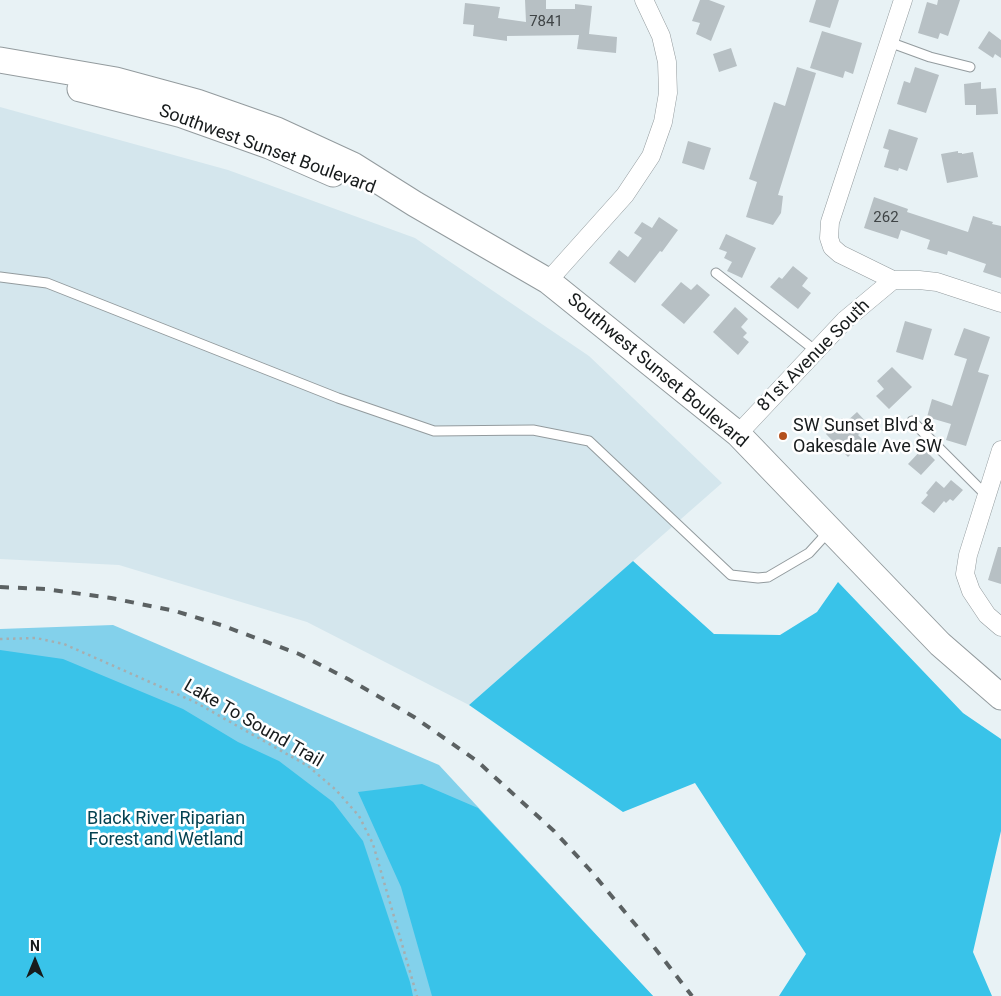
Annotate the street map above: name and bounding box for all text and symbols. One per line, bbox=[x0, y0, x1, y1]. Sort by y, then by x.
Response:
house number: 7841 bbox=[529, 13, 563, 31]
street label: Southwest Sunset Boulevard bbox=[156, 101, 378, 199]
house number: 262 bbox=[873, 209, 899, 227]
street label: Southwest Sunset Boulevard bbox=[562, 289, 752, 453]
street label: 81st Avenue South bbox=[753, 295, 875, 417]
place label: SW Sunset Blvd & Oakesdale Ave SW bbox=[793, 415, 942, 458]
marker: SW Sunset Blvd & Oakesdale Ave SW bbox=[777, 430, 789, 442]
street label: Lake To Sound Trail bbox=[180, 675, 326, 773]
park label: Black River Riparian Forest and Wetland bbox=[87, 808, 245, 851]
north arrow bbox=[10, 936, 60, 986]
text: N bbox=[30, 938, 40, 954]

